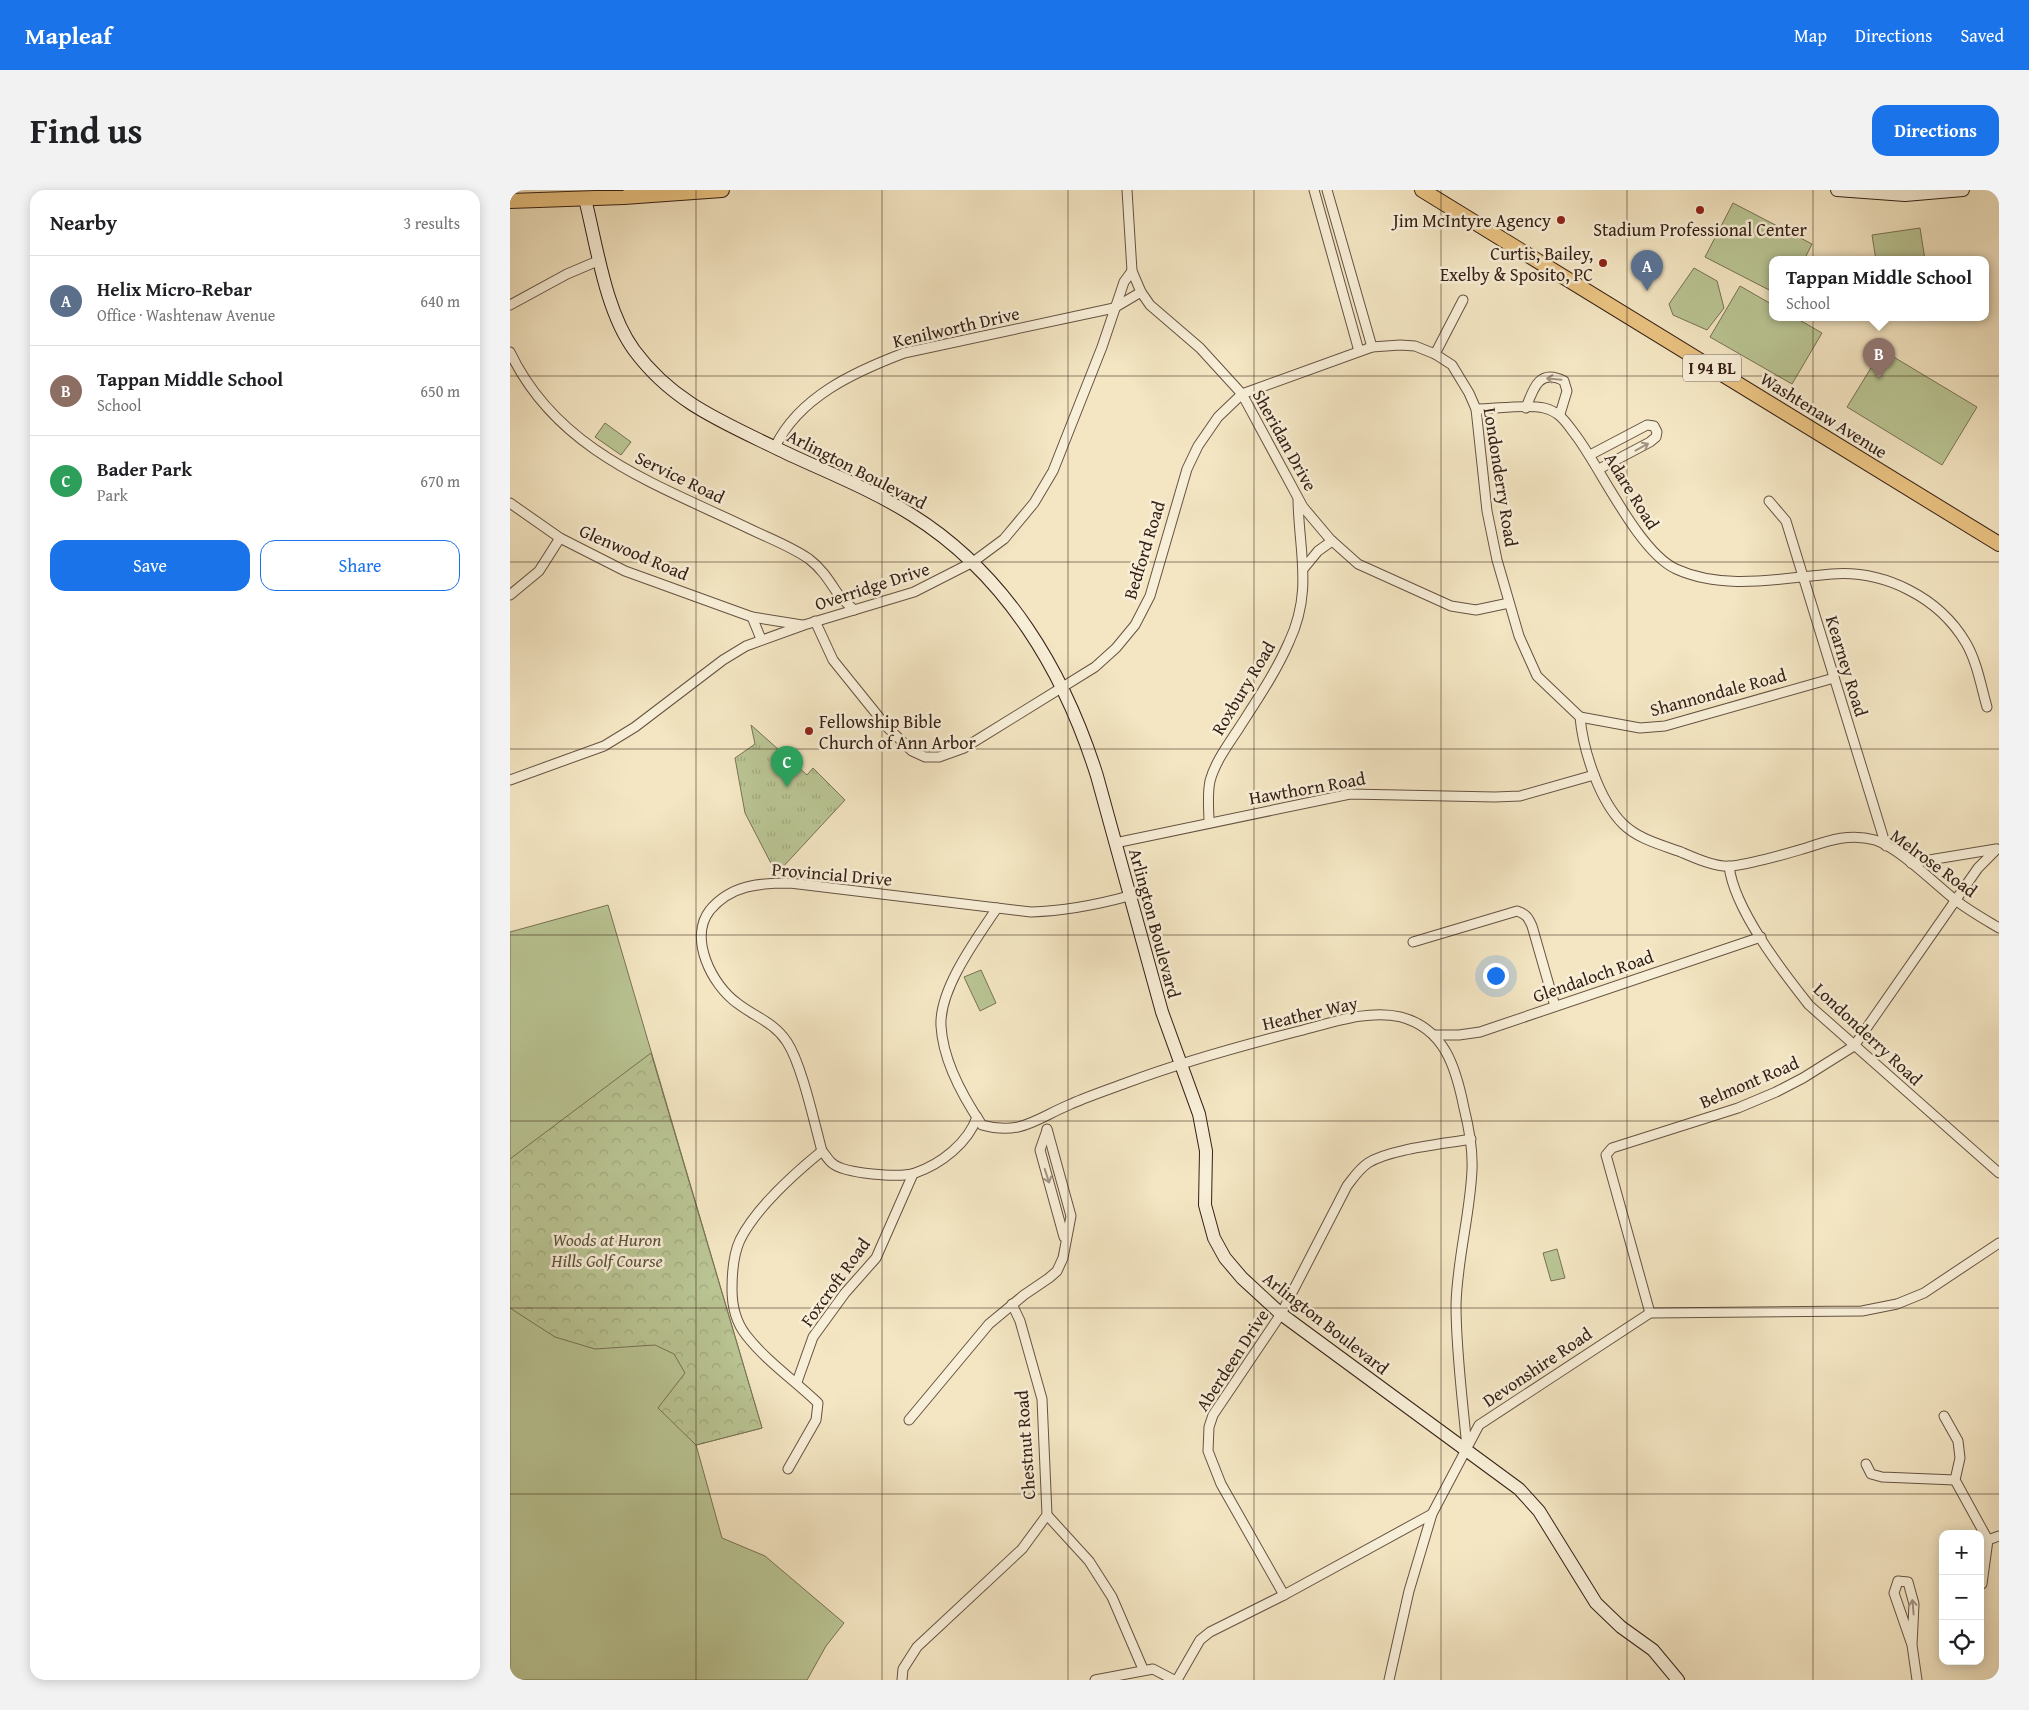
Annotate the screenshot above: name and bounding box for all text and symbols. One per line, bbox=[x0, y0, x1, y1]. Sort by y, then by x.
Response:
text: Mapleaf bbox=[25, 18, 112, 53]
text: Map bbox=[1794, 22, 1827, 49]
text: Directions bbox=[1855, 22, 1932, 49]
text: Saved bbox=[1960, 22, 2004, 49]
text: Find us bbox=[30, 105, 143, 156]
button: Directions bbox=[1872, 105, 1999, 156]
marker: Stadium Professional Center bbox=[1694, 204, 1706, 216]
text: Nearby bbox=[50, 207, 117, 238]
place label: Jim McIntyre Agency bbox=[1391, 207, 1551, 234]
text: 3 results bbox=[403, 211, 460, 235]
marker: Jim McIntyre Agency bbox=[1555, 214, 1567, 226]
place label: Stadium Professional Center bbox=[1593, 216, 1807, 243]
place label: Curtis, Bailey, Exelby & Sposito, PC bbox=[1440, 240, 1593, 288]
pin: A bbox=[1631, 250, 1663, 291]
popup bbox=[1769, 256, 1989, 321]
marker: Curtis, Bailey, Exelby & Sposito, PC bbox=[1597, 257, 1609, 269]
text: Tappan Middle School bbox=[1786, 263, 1972, 291]
text: Helix Micro-Rebar bbox=[97, 275, 252, 303]
text: A bbox=[61, 289, 71, 313]
text: 640 m bbox=[420, 289, 460, 313]
text: School bbox=[1786, 291, 1830, 315]
street label: Kenilworth Drive bbox=[890, 299, 1022, 355]
text: Office · Washtenaw Avenue bbox=[97, 303, 275, 327]
pin: B bbox=[1863, 338, 1895, 379]
road number: I 94 BL bbox=[1683, 354, 1741, 382]
text: Tappan Middle School bbox=[97, 365, 283, 393]
street label: Washtenaw Avenue bbox=[1755, 365, 1893, 465]
one-way arrow bbox=[1546, 374, 1562, 384]
text: B bbox=[61, 379, 71, 403]
text: 650 m bbox=[420, 379, 460, 403]
street label: Sheridan Drive bbox=[1246, 384, 1324, 496]
text: School bbox=[97, 393, 141, 417]
street label: Londonderry Road bbox=[1477, 406, 1525, 549]
street label: Arlington Boulevard bbox=[782, 422, 932, 516]
one-way arrow bbox=[1634, 441, 1649, 451]
street label: Service Road bbox=[631, 444, 730, 511]
street label: Adare Road bbox=[1598, 447, 1667, 535]
text: Bader Park bbox=[97, 455, 192, 483]
text: C bbox=[61, 469, 71, 493]
text: 670 m bbox=[420, 469, 460, 493]
text: Park bbox=[97, 483, 128, 507]
street label: Bedford Road bbox=[1116, 497, 1172, 603]
street label: Glenwood Road bbox=[575, 517, 693, 587]
button: Save bbox=[50, 540, 250, 591]
button: Share bbox=[260, 540, 460, 591]
street label: Overridge Drive bbox=[811, 555, 933, 617]
street label: Kearney Road bbox=[1819, 612, 1875, 720]
street label: Roxbury Road bbox=[1204, 636, 1282, 740]
street label: Shannondale Road bbox=[1647, 661, 1790, 723]
place label: Fellowship Bible Church of Ann Arbor bbox=[819, 708, 976, 756]
marker: Fellowship Bible Church of Ann Arbor bbox=[803, 725, 815, 737]
pin: C bbox=[771, 746, 803, 787]
street label: Hawthorn Road bbox=[1247, 764, 1368, 812]
street label: Melrose Road bbox=[1885, 822, 1983, 904]
street label: Arlington Boulevard bbox=[1122, 845, 1188, 1001]
street label: Provincial Drive bbox=[771, 855, 893, 893]
street label: Glendaloch Road bbox=[1529, 943, 1657, 1009]
your location bbox=[1483, 963, 1509, 989]
street label: Londonderry Road bbox=[1807, 976, 1929, 1092]
street label: Heather Way bbox=[1260, 989, 1360, 1037]
street label: Belmont Road bbox=[1695, 1049, 1803, 1115]
one-way arrow bbox=[1043, 1167, 1052, 1183]
park label: Woods at Huron Hills Golf Course bbox=[550, 1226, 663, 1274]
street label: Foxcroft Road bbox=[793, 1232, 877, 1332]
street label: Arlington Boulevard bbox=[1257, 1265, 1395, 1381]
street label: Aberdeen Drive bbox=[1189, 1304, 1275, 1416]
street label: Devonshire Road bbox=[1477, 1320, 1597, 1414]
street label: Chestnut Road bbox=[1008, 1389, 1042, 1501]
map controls bbox=[1939, 1530, 1984, 1665]
button: + bbox=[1939, 1530, 1984, 1575]
button: − bbox=[1939, 1575, 1984, 1620]
one-way arrow bbox=[1909, 1600, 1918, 1616]
button: locate bbox=[1939, 1620, 1984, 1665]

